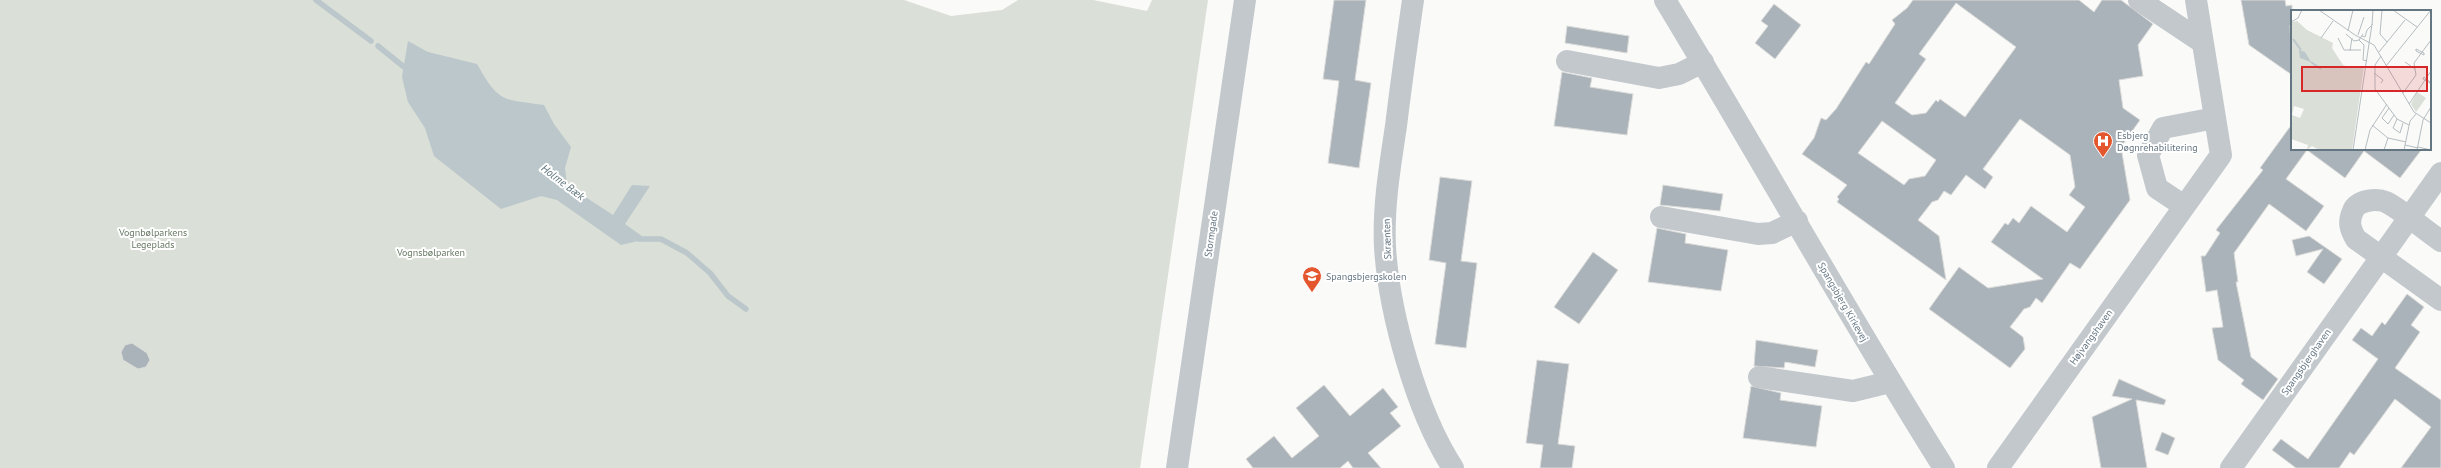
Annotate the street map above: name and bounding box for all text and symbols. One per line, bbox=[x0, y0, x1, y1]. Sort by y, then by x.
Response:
inset map bbox=[2291, 10, 2431, 150]
place label: Esbjerg Døgnrehabilitering bbox=[2117, 129, 2198, 154]
hospital icon: Esbjerg Døgnrehabilitering bbox=[2092, 130, 2114, 158]
water label: Holme Bæk bbox=[538, 161, 589, 204]
street label: Stormgade bbox=[1201, 210, 1221, 258]
street label: Skrænten bbox=[1380, 218, 1394, 260]
park label: Vognbølparkens Legeplads bbox=[118, 226, 187, 251]
park label: Vognsbølparken bbox=[396, 246, 465, 259]
street label: Spangsbjerg Kirkevej bbox=[1815, 260, 1871, 344]
school or university icon: Spangsbjergskolen bbox=[1301, 265, 1323, 293]
place label: Spangsbjergskolen bbox=[1326, 270, 1406, 283]
street label: Højvangshaven bbox=[2067, 307, 2115, 367]
street label: Spangsbjerghaven bbox=[2278, 326, 2334, 398]

